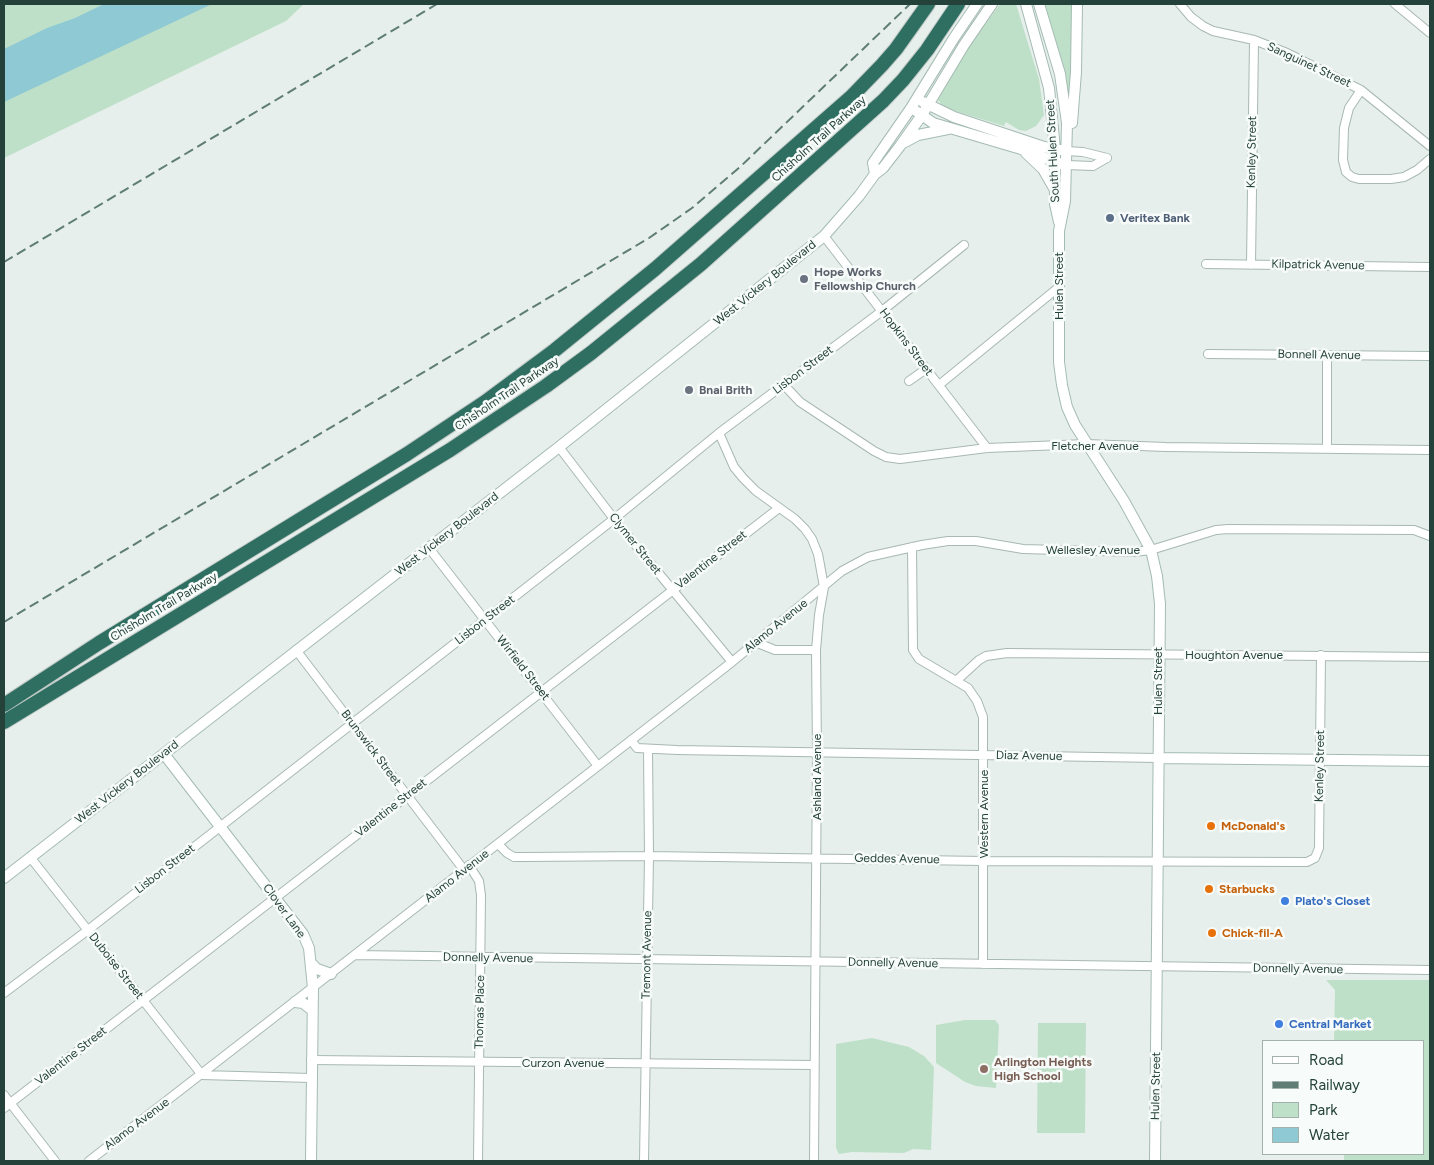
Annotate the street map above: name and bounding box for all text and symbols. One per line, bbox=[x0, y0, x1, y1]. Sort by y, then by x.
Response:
street label: Sanguinet Street bbox=[1265, 39, 1353, 91]
street label: Chisholm Trail Parkway bbox=[769, 93, 869, 185]
street label: South Hulen Street bbox=[1043, 99, 1063, 203]
street label: Kenley Street bbox=[1244, 116, 1260, 188]
place label: Veritex Bank bbox=[1120, 211, 1190, 225]
marker: Veritex Bank bbox=[1104, 212, 1116, 224]
street label: West Vickery Boulevard bbox=[711, 237, 819, 329]
street label: Hulen Street bbox=[1052, 252, 1066, 320]
street label: Kilpatrick Avenue bbox=[1271, 257, 1365, 273]
place label: Hope Works Fellowship Church bbox=[814, 265, 916, 293]
marker: Hope Works Fellowship Church bbox=[798, 273, 810, 285]
street label: Hopkins Street bbox=[876, 306, 936, 378]
street label: Lisbon Street bbox=[770, 343, 836, 397]
street label: Bonnell Avenue bbox=[1277, 347, 1361, 363]
street label: Chisholm Trail Parkway bbox=[452, 354, 562, 434]
place label: Bnai Brith bbox=[699, 383, 752, 397]
marker: Bnai Brith bbox=[683, 384, 695, 396]
street label: Fletcher Avenue bbox=[1051, 439, 1139, 453]
street label: West Vickery Boulevard bbox=[392, 489, 502, 579]
street label: Clymer Street bbox=[606, 510, 664, 578]
street label: Valentine Street bbox=[672, 528, 750, 592]
street label: Wellesley Avenue bbox=[1046, 543, 1140, 557]
street label: Chisholm Trail Parkway bbox=[108, 569, 220, 645]
street label: Lisbon Street bbox=[452, 592, 518, 648]
street label: Alamo Avenue bbox=[741, 596, 811, 656]
street label: Wirfield Street bbox=[493, 633, 553, 703]
street label: Hulen Street bbox=[1151, 647, 1165, 715]
street label: Houghton Avenue bbox=[1185, 648, 1283, 662]
street label: Brunswick Street bbox=[338, 707, 404, 789]
street label: Kenley Street bbox=[1312, 730, 1328, 802]
street label: Ashland Avenue bbox=[810, 734, 824, 820]
street label: West Vickery Boulevard bbox=[72, 737, 182, 827]
street label: Diaz Avenue bbox=[996, 748, 1062, 764]
street label: Western Avenue bbox=[977, 770, 991, 858]
street label: Valentine Street bbox=[352, 776, 430, 840]
place label: McDonald's bbox=[1221, 819, 1285, 833]
marker: McDonald's bbox=[1205, 820, 1217, 832]
street label: Lisbon Street bbox=[132, 841, 198, 897]
street label: Alamo Avenue bbox=[422, 846, 492, 906]
street label: Geddes Avenue bbox=[854, 851, 940, 867]
street label: Clover Lane bbox=[260, 881, 308, 941]
place label: Starbucks bbox=[1219, 882, 1275, 896]
marker: Starbucks bbox=[1203, 883, 1215, 895]
place label: Plato's Closet bbox=[1295, 894, 1370, 908]
marker: Plato's Closet bbox=[1279, 895, 1291, 907]
street label: Tremont Avenue bbox=[639, 911, 655, 999]
place label: Chick-fil-A bbox=[1222, 926, 1283, 940]
marker: Chick-fil-A bbox=[1206, 927, 1218, 939]
street label: Duboise Street bbox=[86, 930, 146, 1002]
street label: Donnelly Avenue bbox=[443, 950, 533, 966]
street label: Donnelly Avenue bbox=[848, 955, 938, 971]
street label: Donnelly Avenue bbox=[1253, 961, 1343, 977]
street label: Thomas Place bbox=[472, 975, 488, 1049]
place label: Central Market bbox=[1289, 1017, 1372, 1031]
marker: Central Market bbox=[1273, 1018, 1285, 1030]
street label: Valentine Street bbox=[32, 1024, 110, 1088]
legend bbox=[1262, 1040, 1424, 1155]
text: Road bbox=[1309, 1051, 1344, 1069]
street label: Hulen Street bbox=[1148, 1052, 1164, 1120]
place label: Arlington Heights High School bbox=[994, 1055, 1092, 1083]
street label: Curzon Avenue bbox=[522, 1056, 604, 1070]
marker: Arlington Heights High School bbox=[978, 1063, 990, 1075]
text: Railway bbox=[1309, 1076, 1360, 1094]
street label: Alamo Avenue bbox=[102, 1095, 172, 1153]
text: Park bbox=[1309, 1101, 1338, 1119]
text: Water bbox=[1309, 1126, 1349, 1144]

